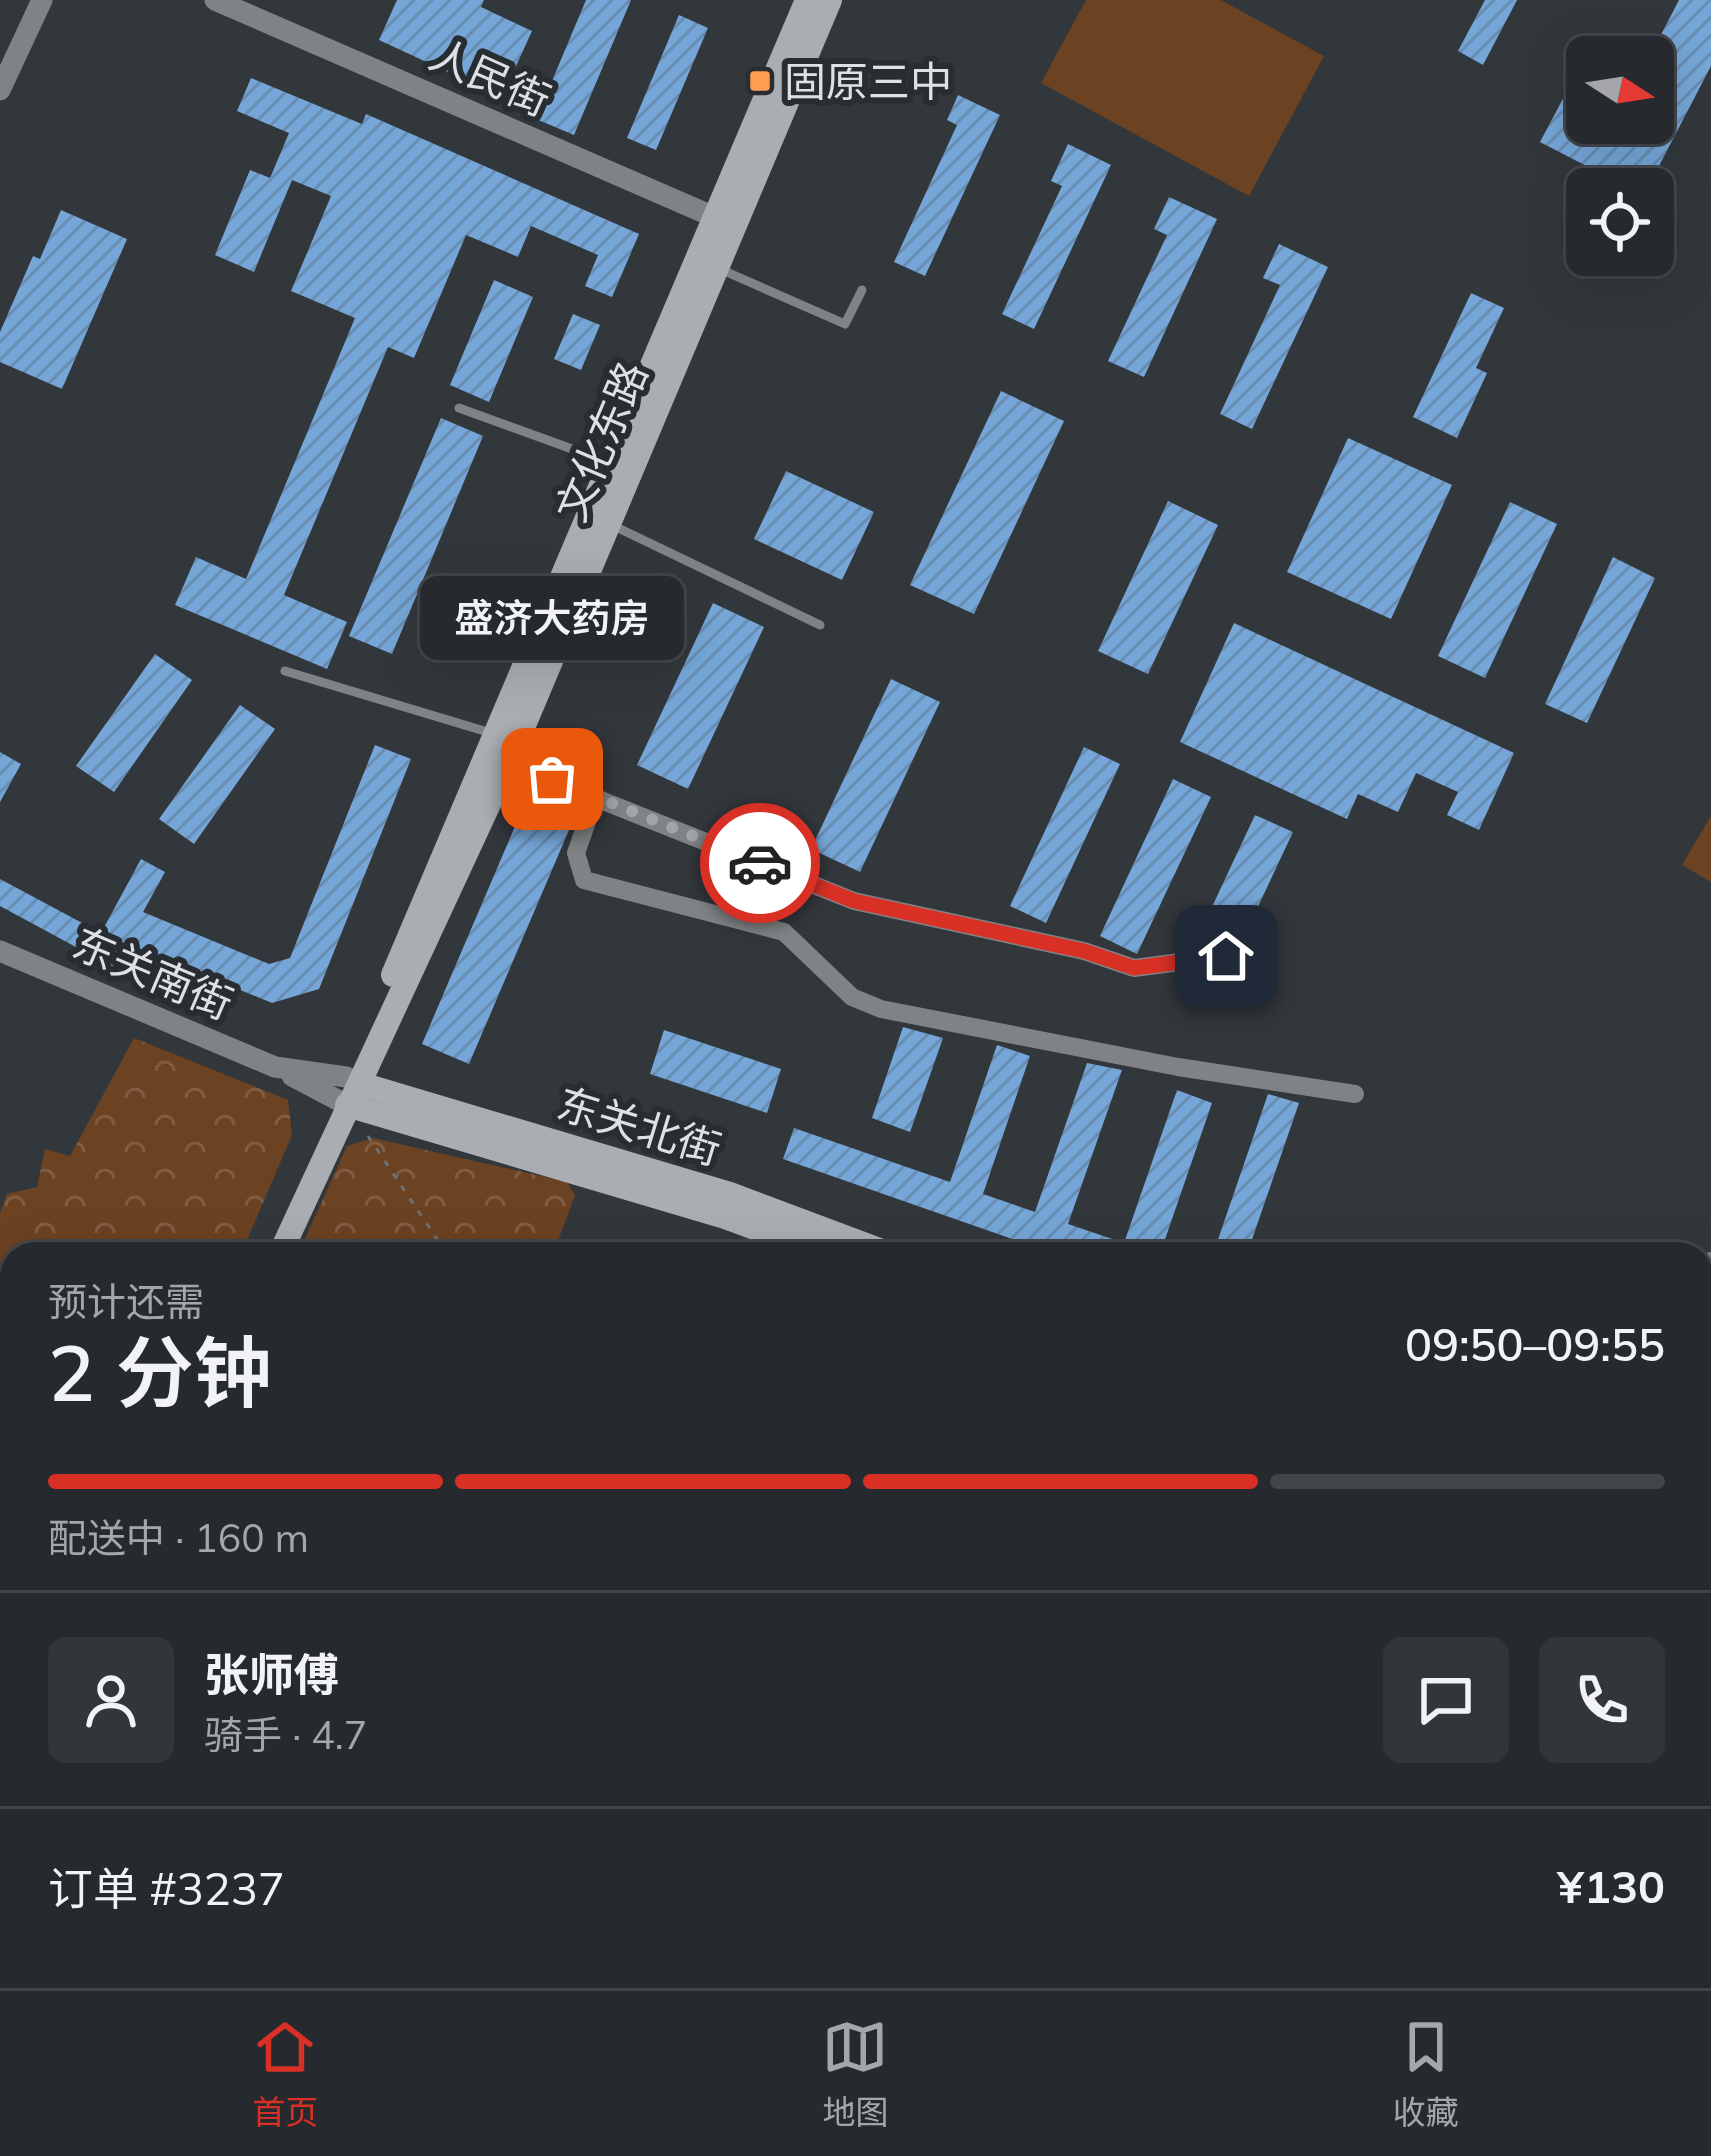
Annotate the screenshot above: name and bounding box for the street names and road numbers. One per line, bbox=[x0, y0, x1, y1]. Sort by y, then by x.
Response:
street label: 人民街 bbox=[422, 27, 558, 127]
street label: 文化东路 bbox=[544, 353, 658, 529]
street label: 东关南街 bbox=[65, 916, 241, 1030]
street label: 东关北街 bbox=[551, 1076, 727, 1176]

